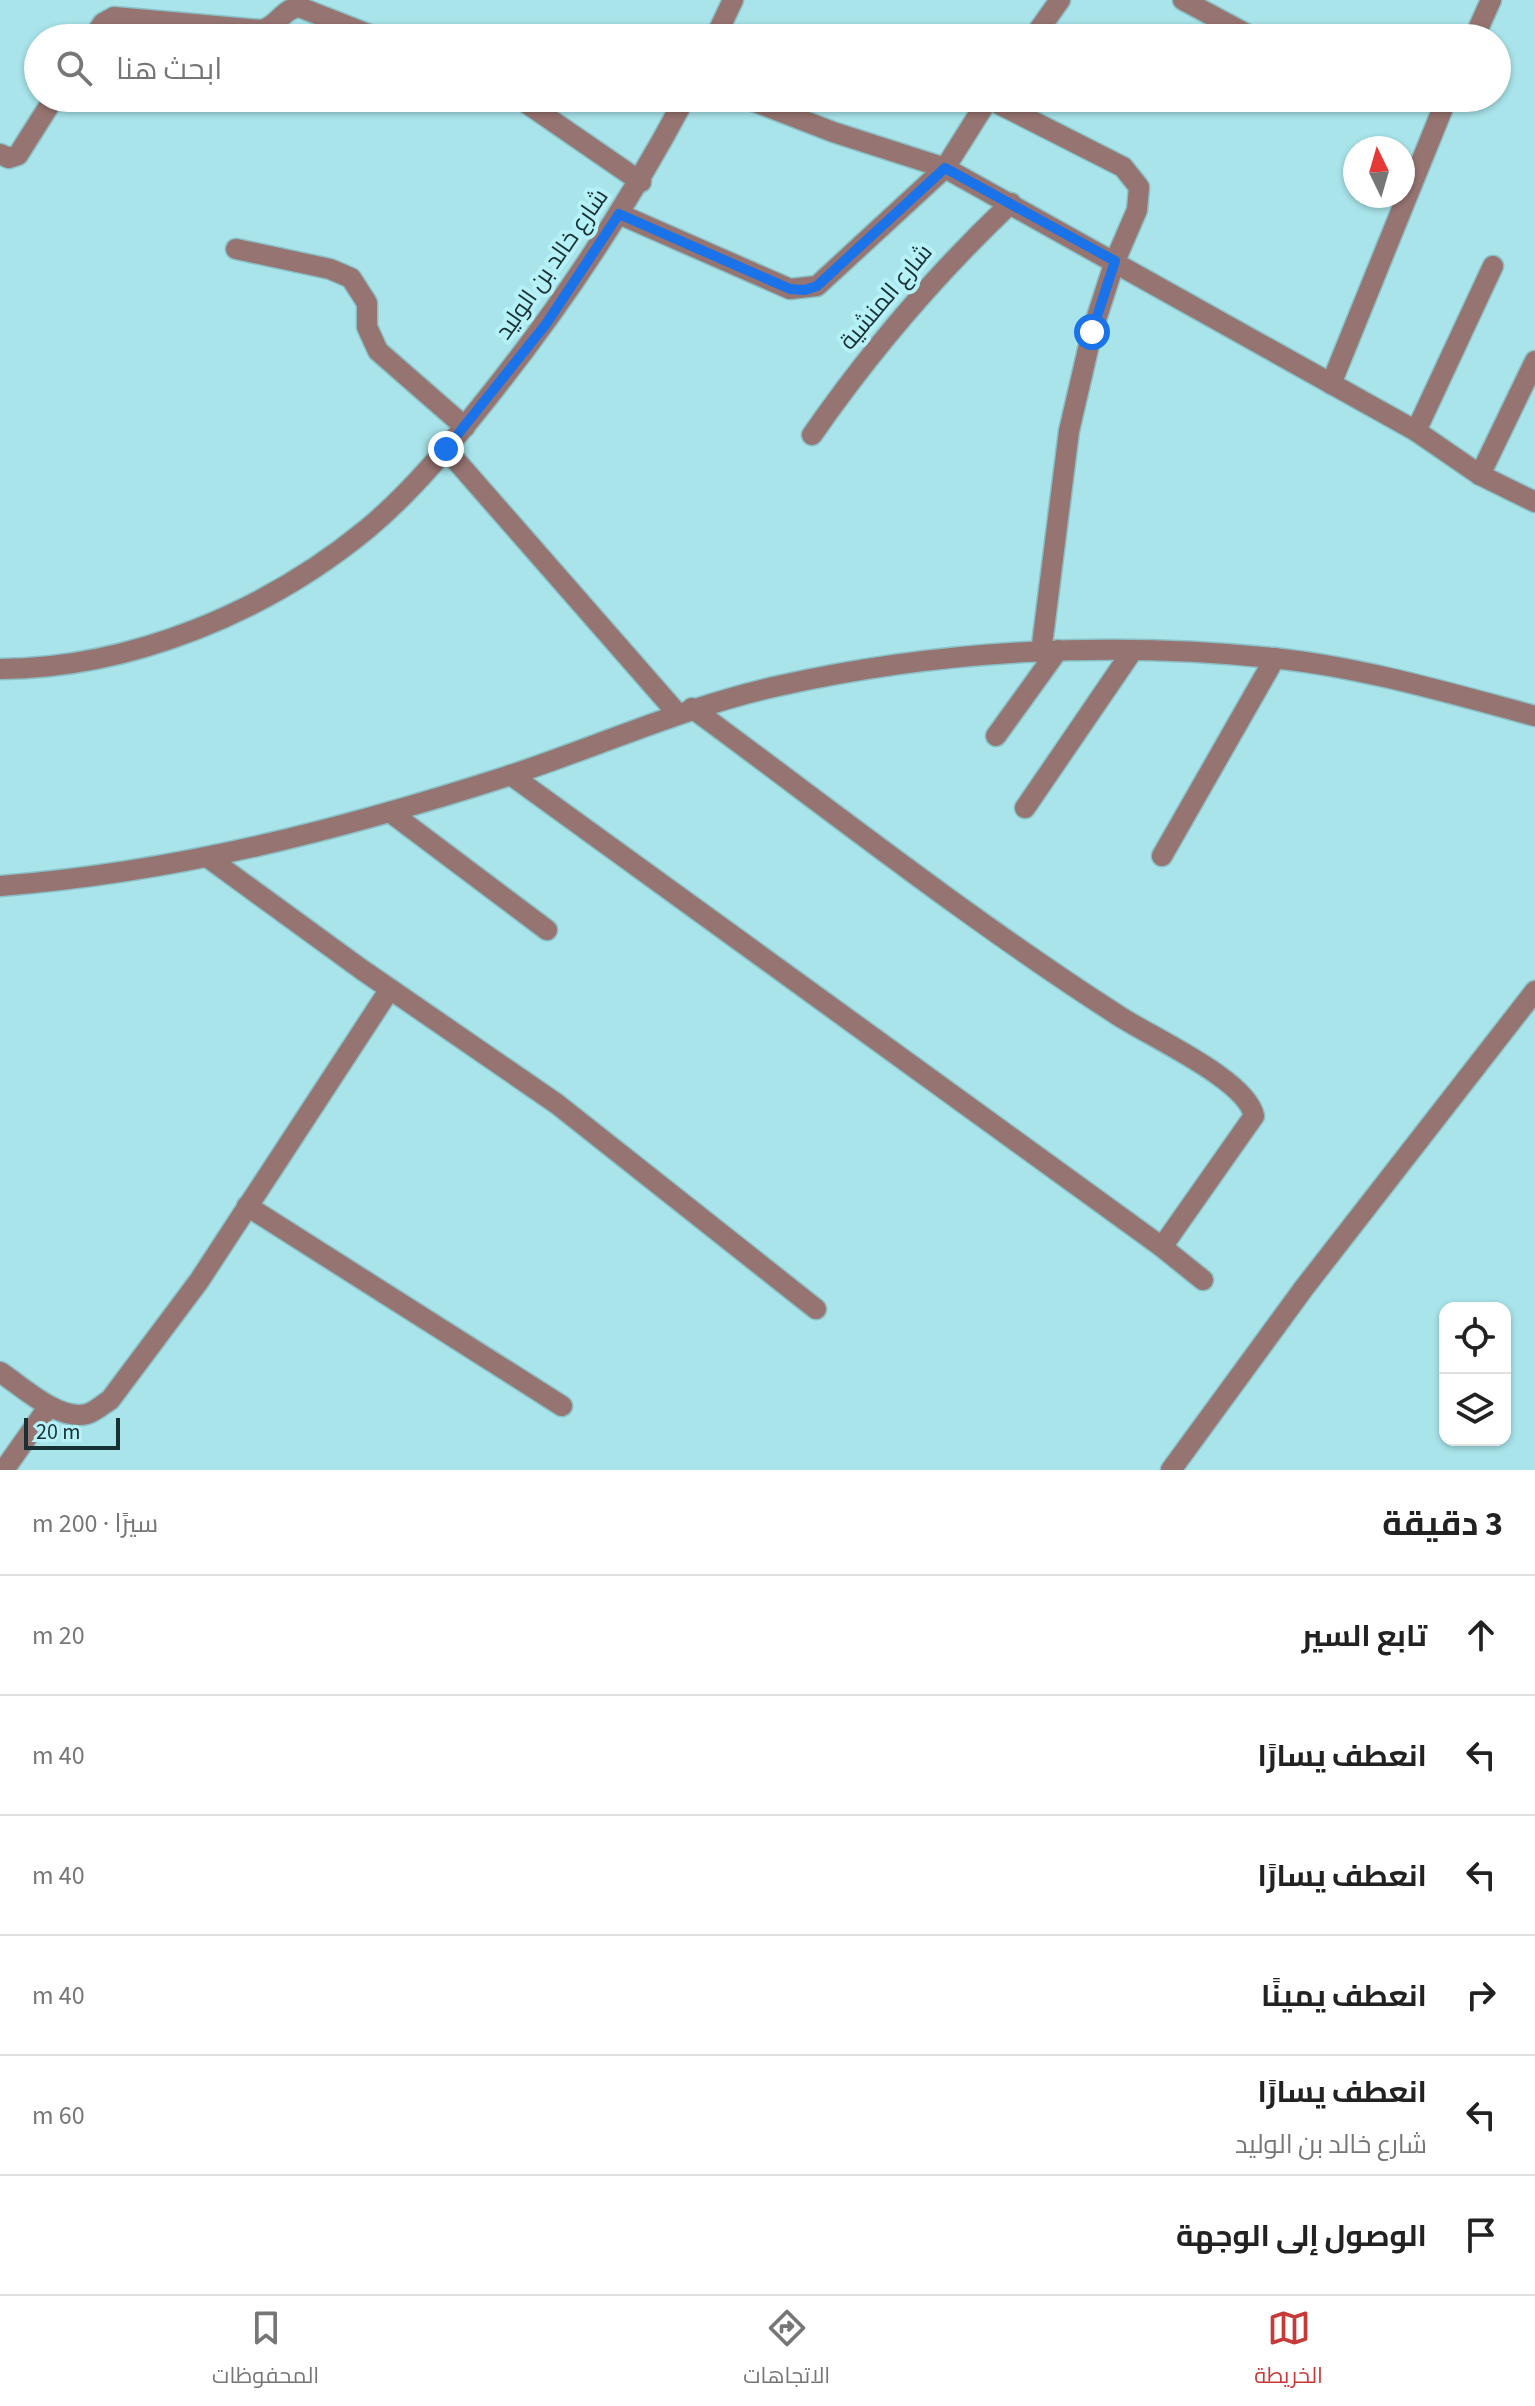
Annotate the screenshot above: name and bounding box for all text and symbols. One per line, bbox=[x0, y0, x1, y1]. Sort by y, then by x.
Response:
search box bbox=[24, 24, 1511, 112]
icon: search bbox=[52, 46, 96, 90]
text: ابحث هنا bbox=[116, 48, 222, 91]
north arrow bbox=[1343, 136, 1415, 208]
street label: شارع خالد بن الوليد bbox=[487, 181, 617, 347]
street label: شارع المنشية bbox=[831, 236, 941, 358]
route start bbox=[1074, 314, 1110, 350]
route end bbox=[428, 431, 464, 467]
map controls bbox=[1439, 1302, 1511, 1446]
button: locate bbox=[1439, 1302, 1511, 1374]
button: layers bbox=[1439, 1374, 1511, 1446]
scale bar bbox=[24, 1414, 120, 1450]
text: 20 m bbox=[36, 1416, 81, 1448]
text: 3 دقيقة bbox=[1382, 1500, 1503, 1549]
text: سيرًا · 200 m bbox=[32, 1505, 158, 1542]
icon: ahead bbox=[1459, 1613, 1503, 1657]
text: تابع السير bbox=[1302, 1615, 1427, 1658]
text: 20 m bbox=[32, 1617, 85, 1654]
icon: left bbox=[1459, 1733, 1503, 1777]
text: انعطف يسارًا bbox=[1257, 1735, 1427, 1778]
text: 40 m bbox=[32, 1737, 85, 1774]
icon: left bbox=[1459, 1853, 1503, 1897]
text: انعطف يسارًا bbox=[1257, 1855, 1427, 1898]
text: 40 m bbox=[32, 1857, 85, 1894]
icon: right bbox=[1459, 1973, 1503, 2017]
text: انعطف يمينًا bbox=[1261, 1975, 1427, 2018]
text: 40 m bbox=[32, 1977, 85, 2014]
text: انعطف يسارًا bbox=[1257, 2071, 1427, 2114]
icon: left bbox=[1459, 2093, 1503, 2137]
text: 60 m bbox=[32, 2097, 85, 2134]
text: شارع خالد بن الوليد bbox=[1235, 2126, 1427, 2163]
icon: arrive bbox=[1459, 2213, 1503, 2257]
text: الوصول إلى الوجهة bbox=[1176, 2215, 1427, 2258]
tab: المحفوظات bbox=[212, 2306, 319, 2396]
tab: الاتجاهات bbox=[743, 2306, 830, 2396]
tab: الخريطة bbox=[1254, 2306, 1323, 2396]

